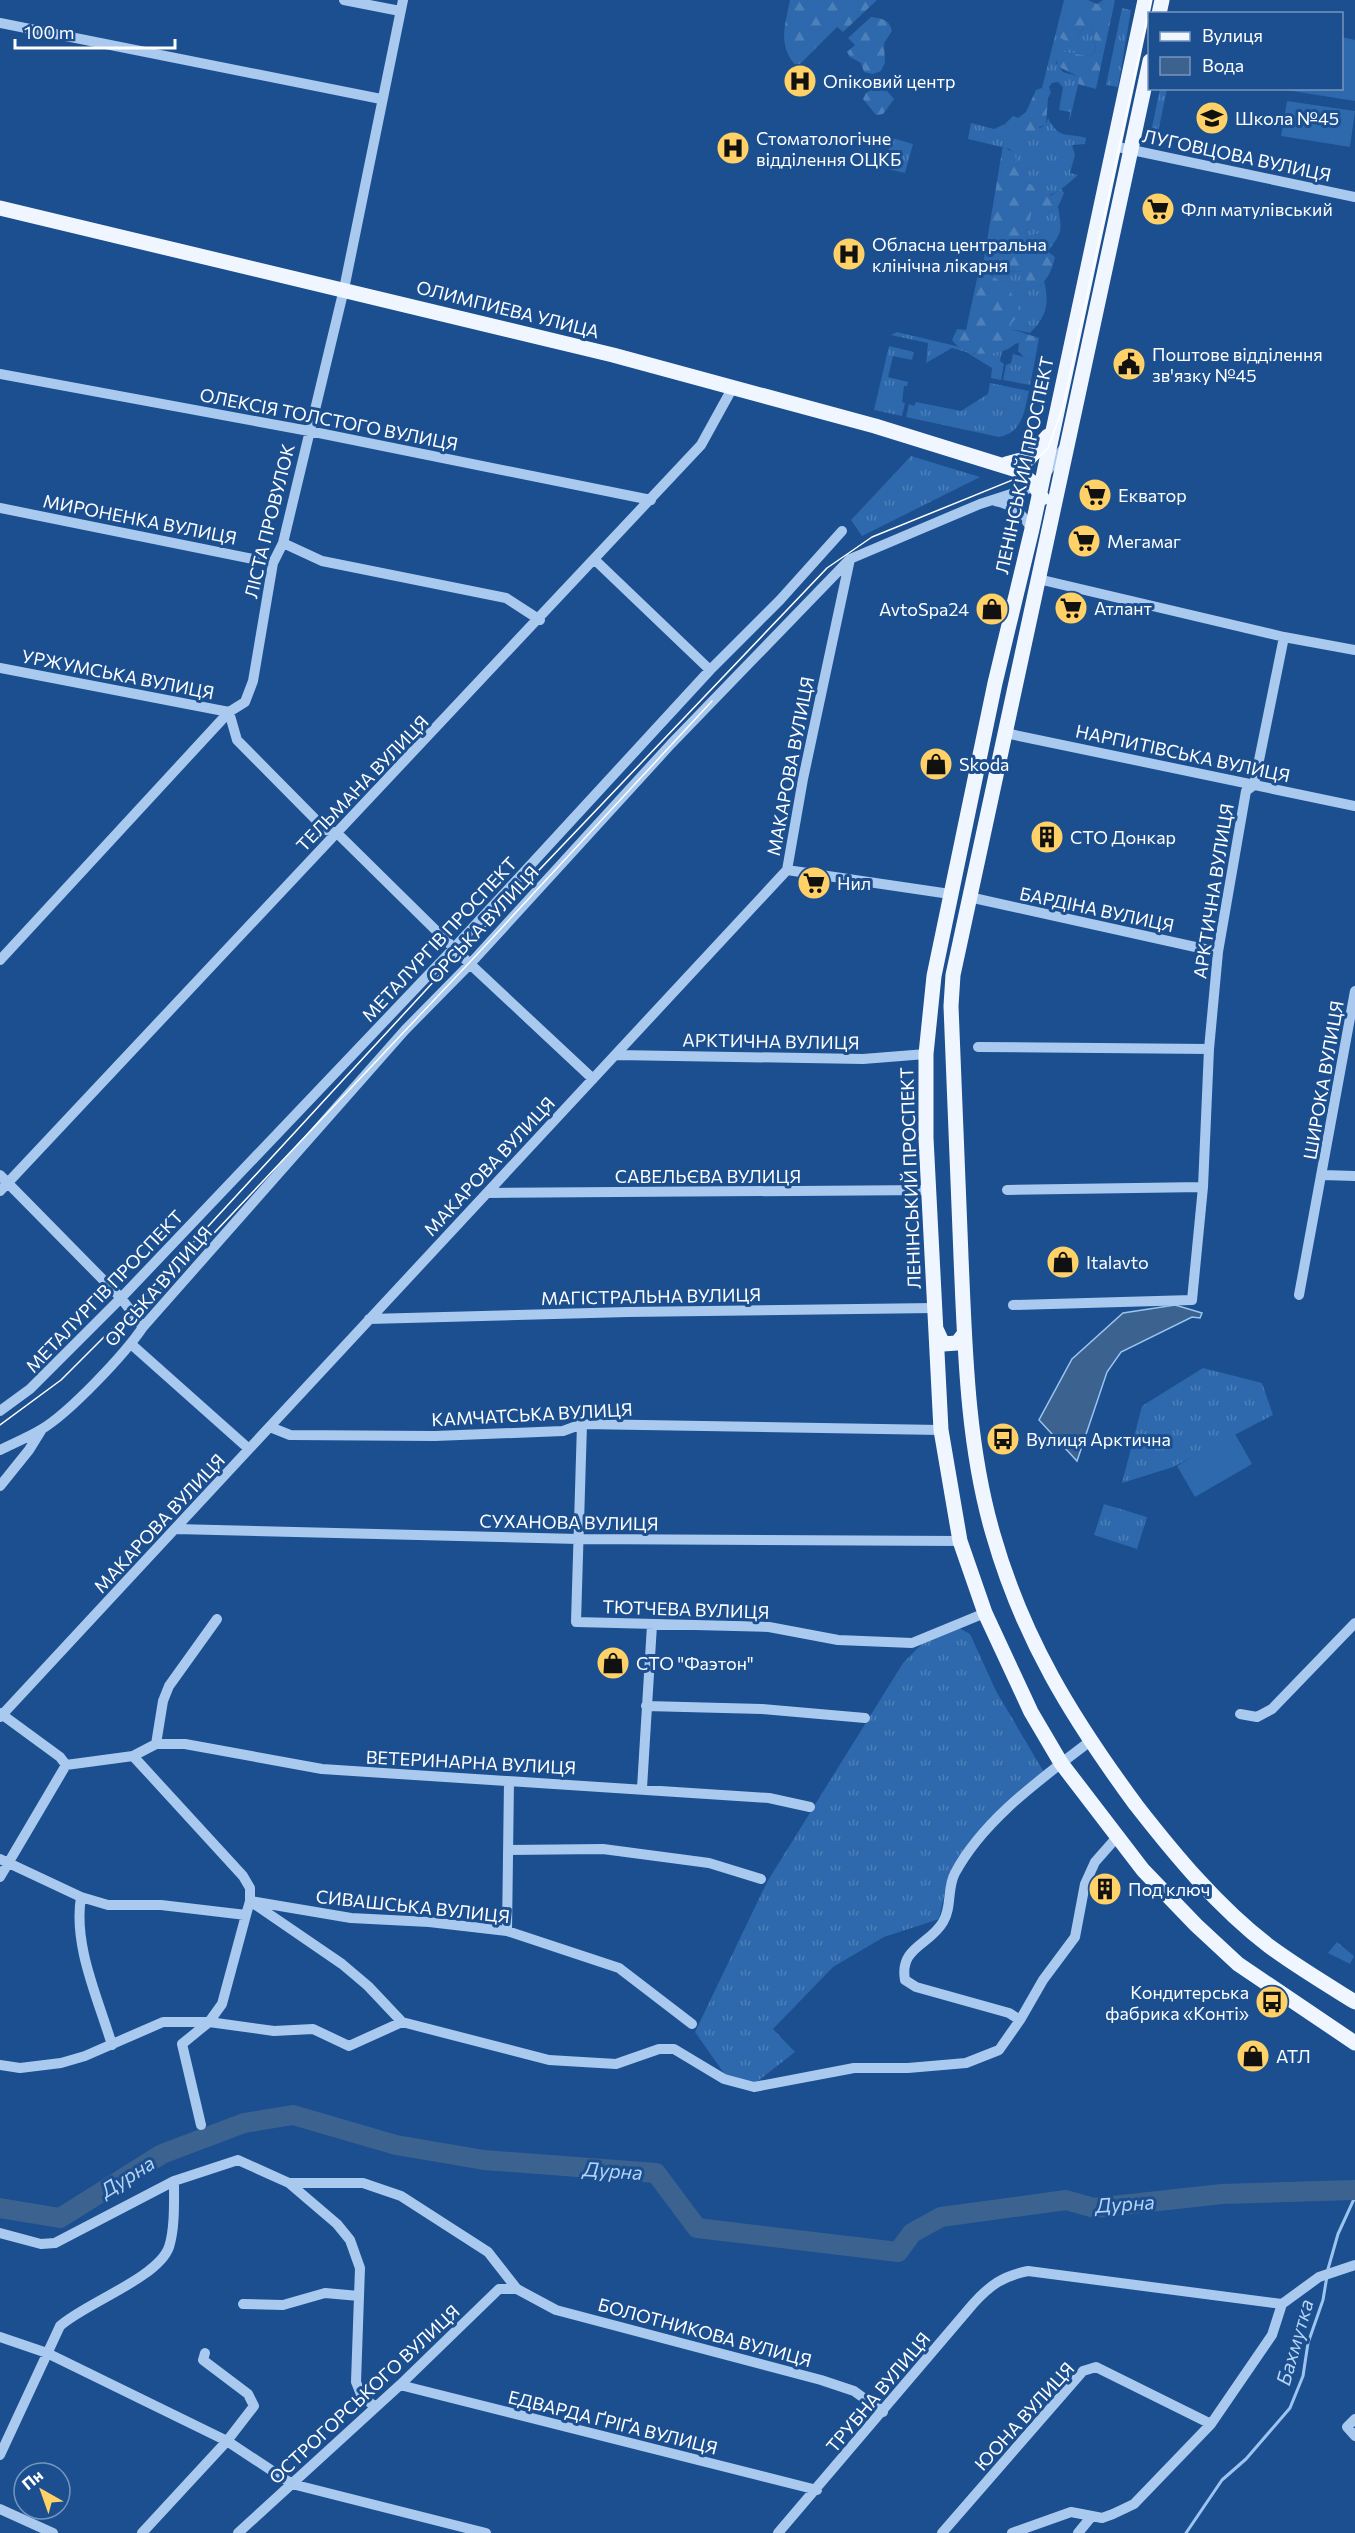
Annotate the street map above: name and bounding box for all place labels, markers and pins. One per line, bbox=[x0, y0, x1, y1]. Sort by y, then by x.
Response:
hospital icon: Опіковий центр bbox=[782, 63, 818, 99]
place label: Опіковий центр bbox=[823, 70, 955, 92]
school or university icon: Школа №45 bbox=[1194, 100, 1230, 136]
place label: Школа №45 bbox=[1235, 107, 1339, 129]
place label: Стоматологічне відділення ОЦКБ bbox=[756, 127, 901, 170]
hospital icon: Стоматологічне відділення ОЦКБ bbox=[715, 130, 751, 166]
supermarket icon: Флп матулівський bbox=[1140, 191, 1176, 227]
place label: Флп матулівський bbox=[1181, 198, 1333, 220]
place label: Обласна центральна клінічна лікарня bbox=[872, 233, 1047, 276]
hospital icon: Обласна центральна клінічна лікарня bbox=[831, 236, 867, 272]
place label: Поштове відділення зв'язку №45 bbox=[1152, 343, 1323, 386]
public building icon: Поштове відділення зв'язку №45 bbox=[1111, 346, 1147, 382]
supermarket icon: Екватор bbox=[1077, 477, 1113, 513]
place label: Екватор bbox=[1118, 484, 1187, 506]
supermarket icon: Мегамаг bbox=[1066, 523, 1102, 559]
place label: Мегамаг bbox=[1107, 530, 1181, 552]
supermarket icon: Атлант bbox=[1053, 590, 1089, 626]
shop icon: AvtoSpa24 bbox=[974, 591, 1010, 627]
place label: Атлант bbox=[1094, 597, 1153, 619]
place label: AvtoSpa24 bbox=[879, 598, 969, 620]
shop icon: Skoda bbox=[918, 746, 954, 782]
place label: Skoda bbox=[959, 753, 1009, 775]
building icon: СТО Донкар bbox=[1029, 819, 1065, 855]
place label: СТО Донкар bbox=[1070, 826, 1176, 848]
supermarket icon: Нил bbox=[796, 865, 832, 901]
place label: Нил bbox=[837, 872, 871, 894]
shop icon: Italavto bbox=[1045, 1244, 1081, 1280]
place label: Italavto bbox=[1086, 1251, 1149, 1273]
bus stop icon: Вулиця Арктична bbox=[985, 1421, 1021, 1457]
place label: Вулиця Арктична bbox=[1026, 1428, 1171, 1450]
shop icon: СТО "Фаэтон" bbox=[595, 1645, 631, 1681]
place label: СТО "Фаэтон" bbox=[636, 1652, 754, 1674]
building icon: Под ключ bbox=[1087, 1871, 1123, 1907]
place label: Под ключ bbox=[1128, 1878, 1210, 1900]
place label: Кондитерська фабрика «Конті» bbox=[1105, 1981, 1249, 2024]
bus stop icon: Кондитерська фабрика «Конті» bbox=[1254, 1984, 1290, 2020]
shop icon: АТЛ bbox=[1235, 2038, 1271, 2074]
place label: АТЛ bbox=[1276, 2045, 1311, 2067]

